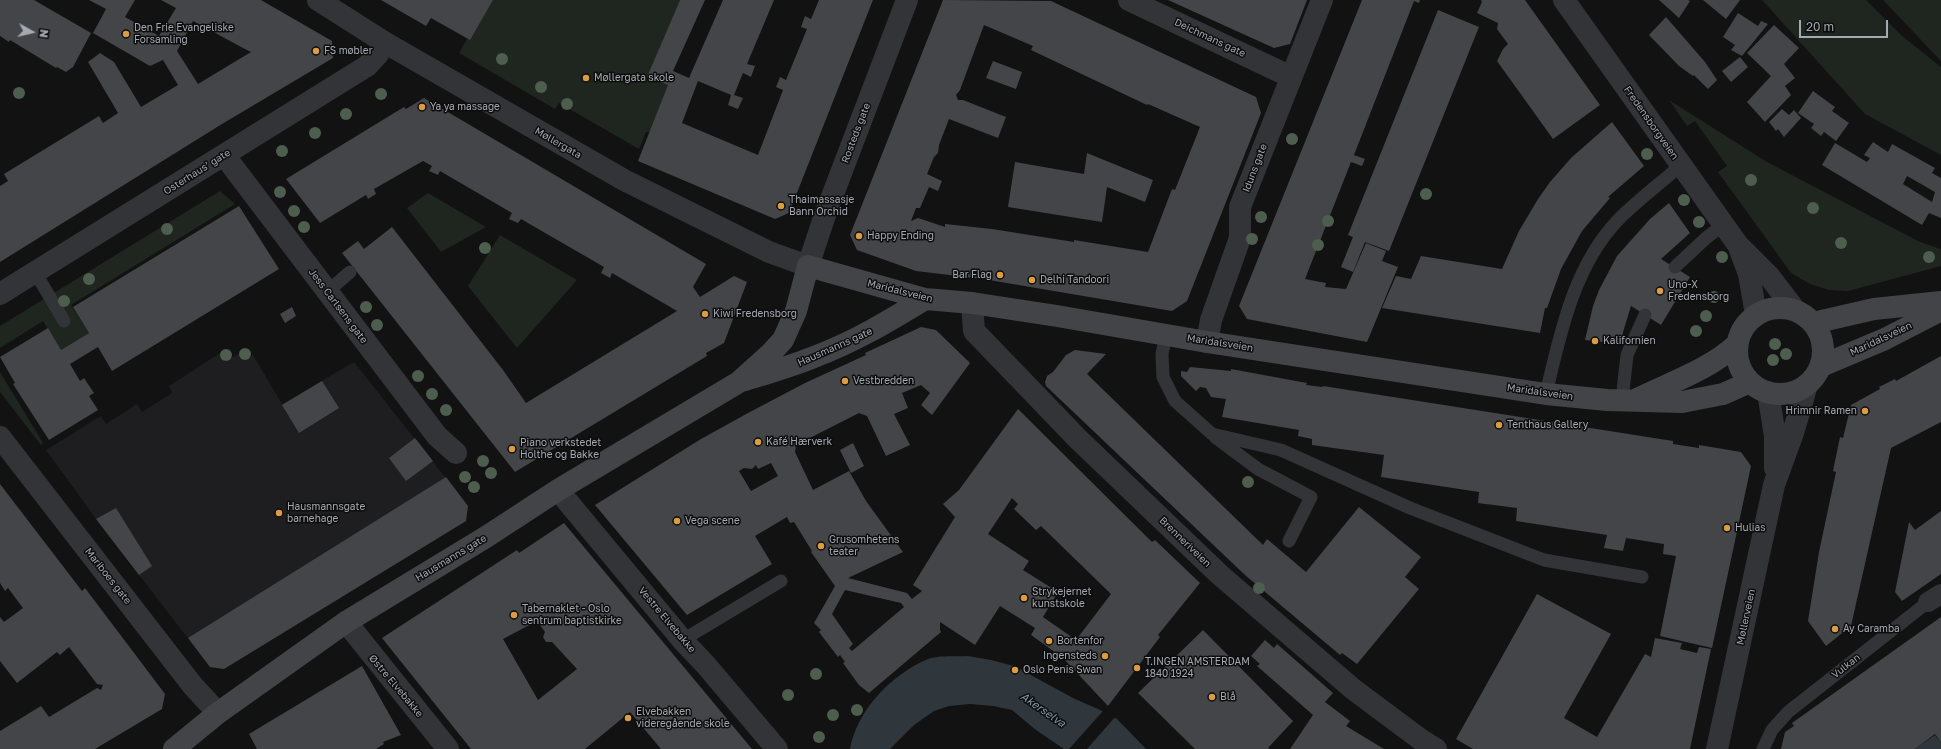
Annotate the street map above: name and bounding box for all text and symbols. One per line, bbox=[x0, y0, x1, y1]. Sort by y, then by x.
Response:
north arrow bbox=[12, 12, 52, 52]
scale bar bbox=[1801, 12, 1890, 38]
street label: Deichmans gate bbox=[1173, 16, 1247, 60]
text: 20 m bbox=[1806, 19, 1834, 34]
place label: Den Frie Evangeliske Forsamling bbox=[134, 22, 234, 46]
text: N bbox=[37, 29, 51, 39]
marker: Den Frie Evangeliske Forsamling bbox=[121, 29, 131, 39]
place label: FS møbler bbox=[324, 45, 373, 57]
marker: FS møbler bbox=[311, 46, 321, 56]
place label: Møllergata skole bbox=[594, 72, 674, 84]
marker: Møllergata skole bbox=[581, 73, 591, 83]
street label: Fredensborgveien bbox=[1621, 84, 1681, 162]
place label: Ya ya massage bbox=[430, 101, 500, 113]
street label: Rosteds gate bbox=[839, 101, 873, 165]
marker: Ya ya massage bbox=[417, 102, 427, 112]
street label: Møllergata bbox=[533, 125, 583, 161]
street label: Iduns gate bbox=[1240, 142, 1270, 194]
street label: Osterhaus’ gate bbox=[161, 147, 233, 197]
place label: Thaimassasje Bann Orchid bbox=[789, 194, 854, 218]
marker: Thaimassasje Bann Orchid bbox=[776, 201, 786, 211]
place label: Happy Ending bbox=[867, 230, 934, 242]
marker: Happy Ending bbox=[854, 231, 864, 241]
street label: Jess Carlsens gate bbox=[306, 266, 370, 346]
place label: Bar Flag bbox=[952, 269, 992, 281]
marker: Bar Flag bbox=[995, 270, 1005, 280]
place label: Delhi Tandoori bbox=[1040, 274, 1109, 286]
marker: Delhi Tandoori bbox=[1027, 275, 1037, 285]
street label: Maridalsveien bbox=[866, 277, 934, 305]
place label: Uno-X Fredensborg bbox=[1668, 279, 1729, 302]
marker: Uno-X Fredensborg bbox=[1655, 286, 1665, 296]
place label: Kiwi Fredensborg bbox=[713, 308, 797, 320]
marker: Kiwi Fredensborg bbox=[700, 309, 710, 319]
street label: Maridalsveien bbox=[1848, 319, 1914, 359]
street label: Hausmanns gate bbox=[796, 325, 874, 369]
street label: Maridalsveien bbox=[1186, 332, 1254, 354]
place label: Kalifornien bbox=[1603, 335, 1656, 347]
marker: Kalifornien bbox=[1590, 336, 1600, 346]
place label: Vestbredden bbox=[853, 375, 914, 387]
marker: Vestbredden bbox=[840, 376, 850, 386]
street label: Maridalsveien bbox=[1506, 381, 1574, 403]
place label: Hrimnir Ramen bbox=[1786, 405, 1857, 417]
marker: Hrimnir Ramen bbox=[1860, 406, 1870, 416]
place label: Tenthaus Gallery bbox=[1507, 419, 1588, 431]
marker: Tenthaus Gallery bbox=[1494, 420, 1504, 430]
place label: Kafé Hærverk bbox=[766, 436, 832, 448]
place label: Piano verkstedet Holthe og Bakke bbox=[520, 437, 601, 460]
marker: Kafé Hærverk bbox=[753, 437, 763, 447]
marker: Piano verkstedet Holthe og Bakke bbox=[507, 444, 517, 454]
place label: Hausmannsgate barnehage bbox=[287, 501, 365, 524]
marker: Hausmannsgate barnehage bbox=[274, 508, 284, 518]
street label: Brenneriveien bbox=[1157, 514, 1213, 570]
place label: Vega scene bbox=[685, 515, 740, 527]
marker: Vega scene bbox=[672, 516, 682, 526]
place label: Hulias bbox=[1735, 522, 1765, 534]
marker: Hulias bbox=[1722, 523, 1732, 533]
street label: Hausmanns gate bbox=[413, 532, 489, 584]
place label: Grusomhetens teater bbox=[829, 534, 899, 558]
marker: Grusomhetens teater bbox=[816, 541, 826, 551]
street label: Mariboes gate bbox=[82, 545, 134, 607]
street label: Vestre Elvebakke bbox=[636, 585, 698, 655]
place label: Strykejernet kunstskole bbox=[1032, 586, 1092, 610]
street label: Møllerveien bbox=[1734, 588, 1758, 646]
marker: Strykejernet kunstskole bbox=[1019, 593, 1029, 603]
place label: Tabernaklet - Oslo sentrum baptistkirke bbox=[522, 603, 622, 626]
marker: Tabernaklet - Oslo sentrum baptistkirke bbox=[509, 610, 519, 620]
place label: Ay Caramba bbox=[1843, 623, 1900, 635]
marker: Ay Caramba bbox=[1830, 624, 1840, 634]
place label: Bortenfor bbox=[1057, 635, 1103, 647]
marker: Bortenfor bbox=[1044, 636, 1054, 646]
place label: Ingensteds bbox=[1043, 650, 1097, 662]
marker: Ingensteds bbox=[1100, 651, 1110, 661]
street label: Vulkan bbox=[1829, 651, 1863, 681]
street label: Østre Elvebakke bbox=[366, 652, 426, 720]
place label: T.INGEN AMSTERDAM 1840 1924 bbox=[1145, 656, 1250, 680]
marker: T.INGEN AMSTERDAM 1840 1924 bbox=[1132, 663, 1142, 673]
place label: Oslo Penis Swan bbox=[1023, 664, 1102, 676]
marker: Oslo Penis Swan bbox=[1010, 665, 1020, 675]
water label: Akerselva bbox=[1018, 690, 1068, 730]
place label: Blå bbox=[1220, 691, 1236, 703]
marker: Blå bbox=[1207, 692, 1217, 702]
place label: Elvebakken videregående skole bbox=[636, 706, 730, 730]
marker: Elvebakken videregående skole bbox=[623, 713, 633, 723]

